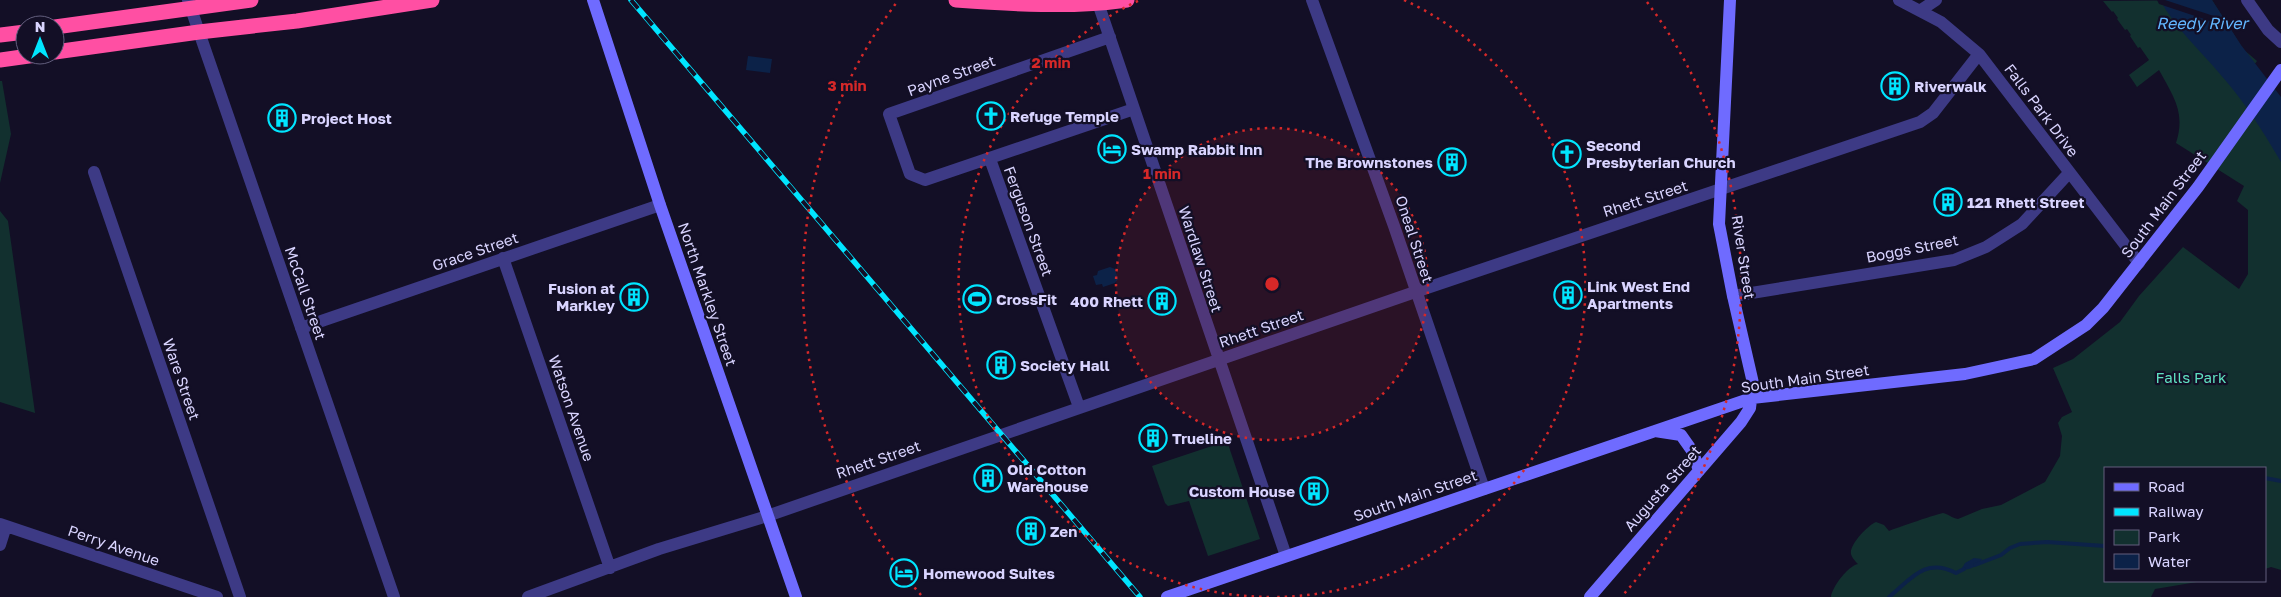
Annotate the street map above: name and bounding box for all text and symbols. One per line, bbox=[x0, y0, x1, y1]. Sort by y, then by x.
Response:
water label: Reedy River bbox=[2156, 13, 2250, 33]
north arrow bbox=[15, 15, 65, 65]
text: N bbox=[35, 18, 45, 35]
street label: Payne Street bbox=[905, 51, 997, 99]
text: 2 min bbox=[1031, 53, 1071, 71]
street label: Falls Park Drive bbox=[2001, 60, 2083, 160]
building icon: Riverwalk bbox=[1880, 71, 1910, 101]
text: 3 min bbox=[827, 76, 867, 94]
place label: Riverwalk bbox=[1914, 77, 1987, 95]
church icon: Refuge Temple bbox=[976, 101, 1006, 131]
building icon: Project Host bbox=[267, 103, 297, 133]
place label: Refuge Temple bbox=[1010, 107, 1119, 125]
place label: Project Host bbox=[301, 109, 392, 127]
hotel icon: Swamp Rabbit Inn bbox=[1097, 134, 1127, 164]
place label: Second Presbyterian Church bbox=[1586, 136, 1735, 171]
church icon: Second Presbyterian Church bbox=[1552, 139, 1582, 169]
place label: Swamp Rabbit Inn bbox=[1131, 140, 1262, 158]
building icon: The Brownstones bbox=[1437, 147, 1467, 177]
street label: South Main Street bbox=[2117, 147, 2209, 261]
place label: The Brownstones bbox=[1305, 153, 1433, 171]
street label: Ferguson Street bbox=[1001, 164, 1057, 278]
text: 1 min bbox=[1143, 164, 1181, 182]
street label: Rhett Street bbox=[1600, 176, 1690, 220]
building icon: 121 Rhett Street bbox=[1933, 187, 1963, 217]
street label: Oneal Street bbox=[1392, 193, 1438, 285]
place label: 121 Rhett Street bbox=[1967, 193, 2084, 211]
street label: Wardlaw Street bbox=[1175, 204, 1227, 314]
street label: River Street bbox=[1728, 214, 1760, 300]
street label: North Markley Street bbox=[675, 220, 741, 368]
street label: Grace Street bbox=[430, 228, 520, 274]
street label: Boggs Street bbox=[1864, 230, 1960, 266]
street label: McCall Street bbox=[282, 244, 330, 342]
centre of rings bbox=[1263, 275, 1281, 293]
place label: Link West End Apartments bbox=[1587, 277, 1690, 312]
place label: Fusion at Markley bbox=[548, 279, 615, 314]
building icon: Link West End Apartments bbox=[1553, 280, 1583, 310]
building icon: Fusion at Markley bbox=[619, 282, 649, 312]
sports icon: CrossFit bbox=[962, 284, 992, 314]
building icon: 400 Rhett bbox=[1147, 286, 1177, 316]
place label: CrossFit bbox=[996, 290, 1057, 308]
place label: 400 Rhett bbox=[1070, 292, 1143, 310]
street label: Rhett Street bbox=[1216, 305, 1306, 351]
street label: Ware Street bbox=[160, 336, 204, 422]
building icon: Society Hall bbox=[986, 350, 1016, 380]
street label: Watson Avenue bbox=[545, 353, 599, 464]
place label: Society Hall bbox=[1020, 356, 1110, 374]
street label: South Main Street bbox=[1740, 360, 1870, 396]
park label: Falls Park bbox=[2156, 368, 2227, 386]
building icon: Trueline bbox=[1138, 423, 1168, 453]
place label: Trueline bbox=[1172, 429, 1232, 447]
street label: Rhett Street bbox=[833, 436, 923, 482]
street label: Augusta Street bbox=[1620, 441, 1704, 535]
place label: Old Cotton Warehouse bbox=[1007, 460, 1089, 495]
building icon: Old Cotton Warehouse bbox=[973, 463, 1003, 493]
street label: South Main Street bbox=[1351, 465, 1479, 525]
legend bbox=[2104, 467, 2266, 582]
building icon: Custom House bbox=[1299, 476, 1329, 506]
text: Road bbox=[2148, 477, 2185, 495]
place label: Custom House bbox=[1189, 482, 1295, 500]
text: Railway bbox=[2148, 502, 2204, 520]
building icon: Zen bbox=[1016, 516, 1046, 546]
street label: Perry Avenue bbox=[66, 521, 162, 569]
place label: Zen bbox=[1050, 522, 1077, 540]
text: Park bbox=[2148, 527, 2181, 545]
text: Water bbox=[2148, 552, 2191, 570]
hotel icon: Homewood Suites bbox=[889, 558, 919, 588]
place label: Homewood Suites bbox=[923, 564, 1055, 582]

